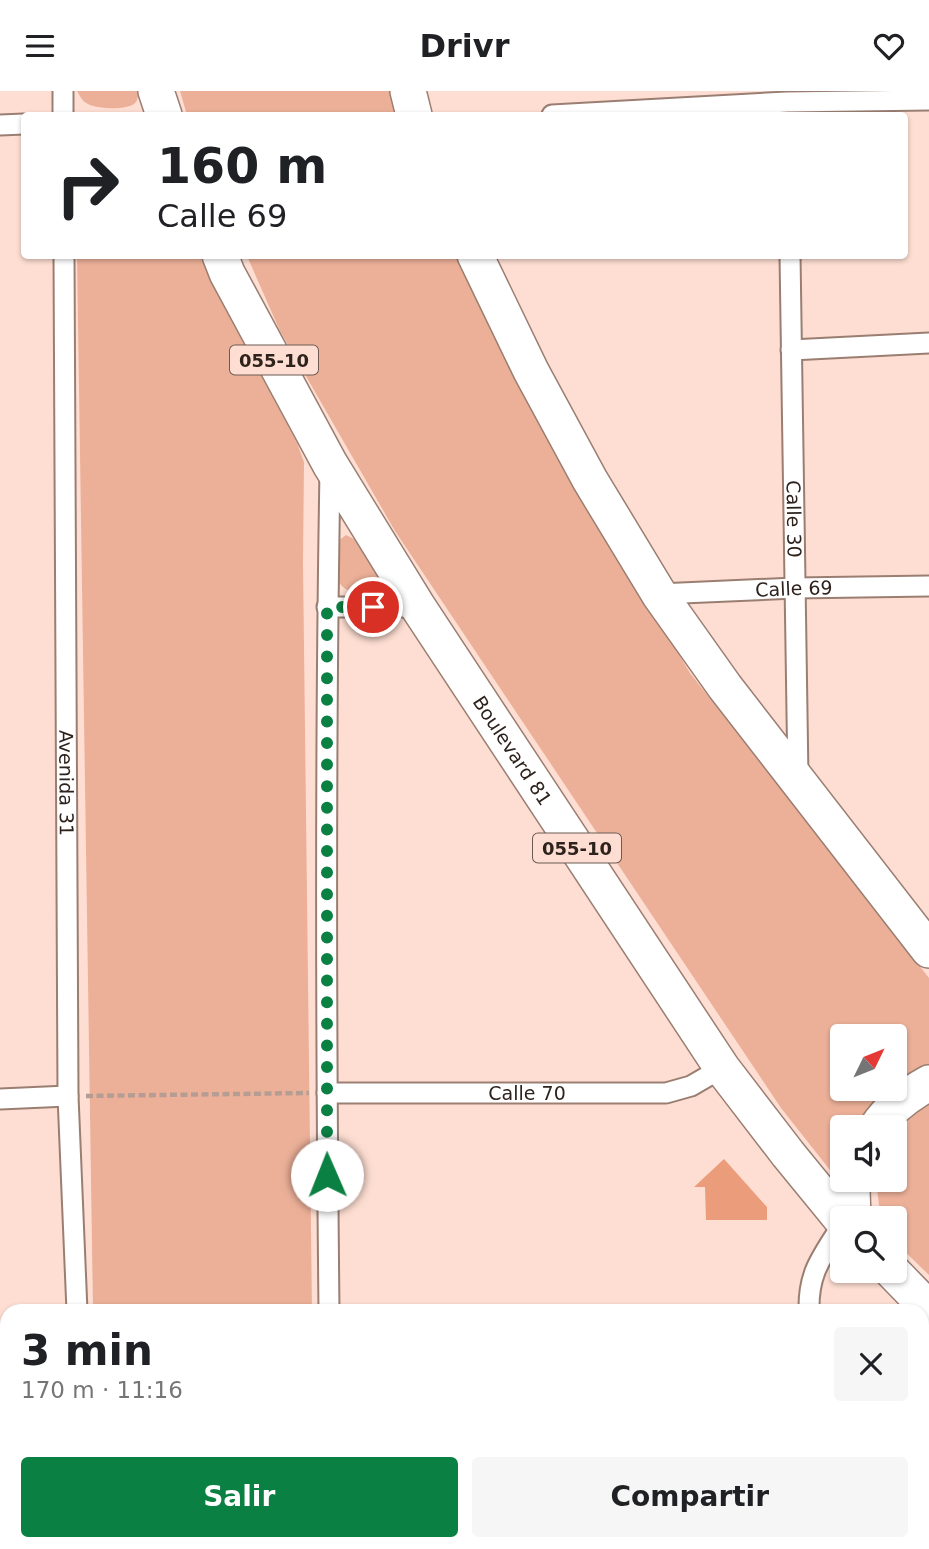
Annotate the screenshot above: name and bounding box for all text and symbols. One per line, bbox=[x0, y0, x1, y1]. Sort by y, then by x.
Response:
icon: menu bbox=[21, 27, 59, 65]
text: Drivr bbox=[420, 27, 509, 65]
icon: heart bbox=[870, 27, 908, 65]
text: 160 m bbox=[157, 138, 327, 195]
icon: right bbox=[42, 140, 133, 231]
text: Calle 69 bbox=[157, 197, 287, 235]
road number: 055-10 bbox=[230, 346, 318, 375]
street label: Calle 30 bbox=[782, 480, 806, 558]
street label: Calle 69 bbox=[755, 576, 833, 601]
pin bbox=[343, 577, 403, 637]
icon: arrive bbox=[354, 588, 392, 626]
street label: Boulevard 81 bbox=[469, 692, 557, 809]
street label: Avenida 31 bbox=[55, 730, 78, 836]
road number: 055-10 bbox=[533, 833, 621, 863]
north arrow bbox=[830, 1024, 906, 1101]
map controls bbox=[830, 1024, 907, 1283]
street label: Calle 70 bbox=[488, 1082, 566, 1104]
button: sound bbox=[830, 1115, 907, 1192]
position arrow bbox=[290, 1138, 364, 1212]
button: search bbox=[830, 1206, 907, 1283]
text: 3 min bbox=[21, 1326, 153, 1375]
button: close bbox=[834, 1327, 908, 1401]
text: 170 m · 11:16 bbox=[21, 1377, 183, 1403]
button: Salir bbox=[21, 1457, 458, 1537]
button: Compartir bbox=[472, 1457, 908, 1537]

